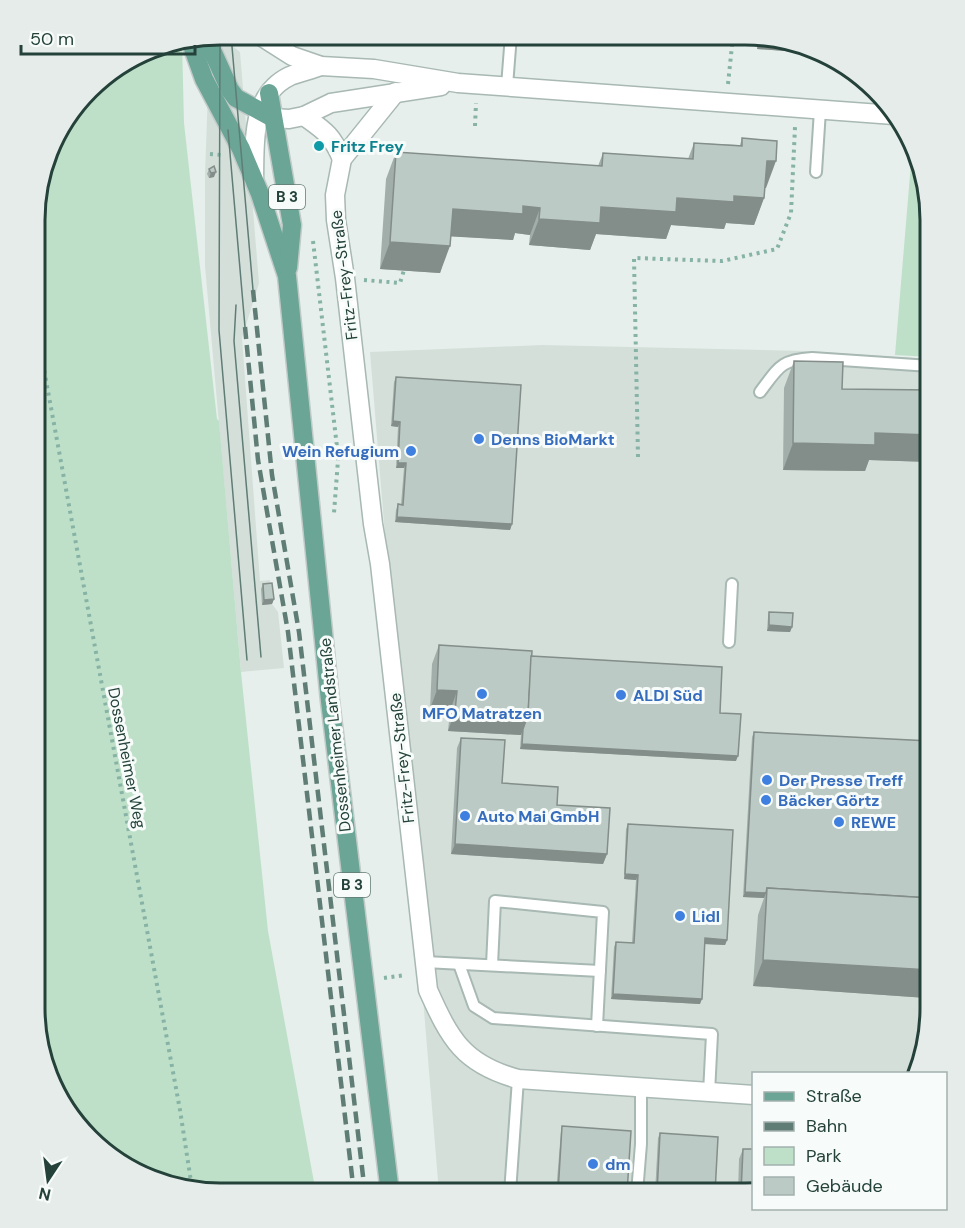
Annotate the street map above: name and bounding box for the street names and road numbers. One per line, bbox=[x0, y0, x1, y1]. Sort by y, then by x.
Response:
road number: B 3 bbox=[269, 185, 305, 209]
street label: Fritz-Frey-Straße bbox=[326, 209, 362, 341]
street label: Dossenheimer Landstraße bbox=[314, 637, 356, 833]
street label: Dossenheimer Weg bbox=[103, 686, 151, 830]
street label: Fritz-Frey-Straße bbox=[385, 692, 419, 824]
road number: B 3 bbox=[334, 873, 370, 897]

